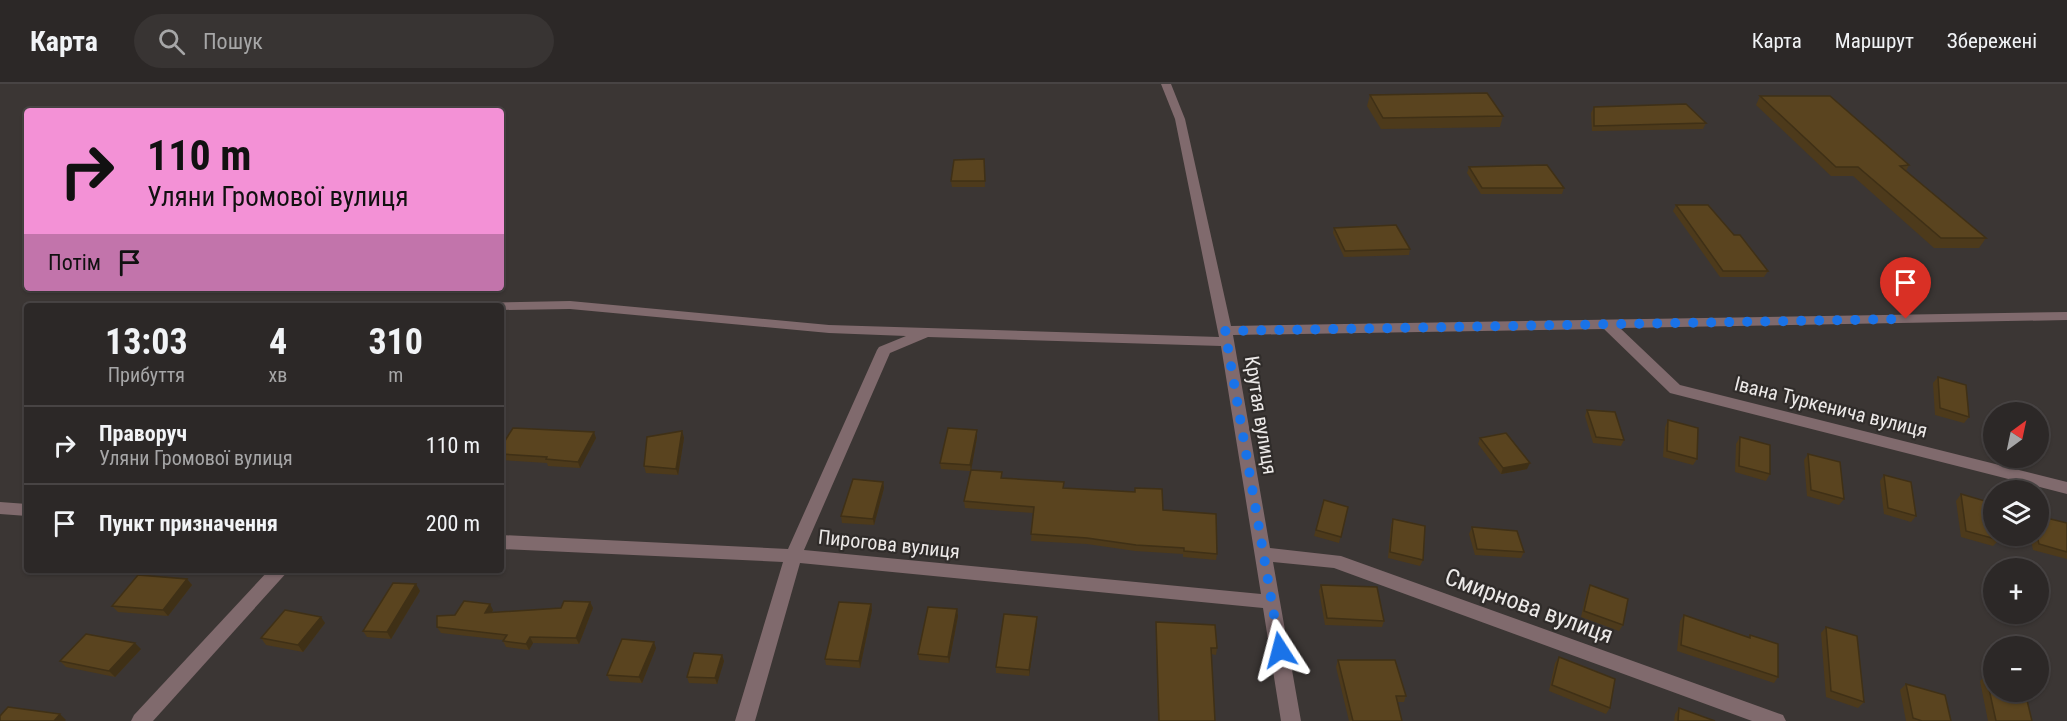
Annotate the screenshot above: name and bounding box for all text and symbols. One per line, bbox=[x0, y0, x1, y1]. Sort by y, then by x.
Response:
search box bbox=[134, 14, 554, 68]
text: Карта bbox=[30, 25, 98, 58]
icon: search bbox=[155, 25, 188, 58]
text: Пошук bbox=[203, 29, 263, 54]
text: Карта bbox=[1752, 29, 1802, 53]
text: Маршрут bbox=[1835, 29, 1914, 53]
text: Збережені bbox=[1947, 29, 2037, 53]
text: 110 m bbox=[147, 131, 252, 180]
icon: right bbox=[48, 132, 126, 210]
text: Уляни Громової вулиця bbox=[147, 181, 408, 213]
icon: arrive bbox=[113, 246, 146, 279]
text: Потім bbox=[48, 250, 101, 275]
pin bbox=[1880, 257, 1931, 319]
icon: arrive bbox=[1889, 266, 1922, 299]
text: 13:03 bbox=[105, 321, 188, 363]
text: 4 bbox=[269, 321, 287, 363]
text: 310 bbox=[368, 321, 423, 363]
street label: Крутая вулиця bbox=[1240, 354, 1282, 476]
text: Прибуття bbox=[108, 363, 185, 387]
text: хв bbox=[269, 363, 287, 387]
text: m bbox=[388, 363, 403, 387]
street label: Івана Туркенича вулиця bbox=[1732, 371, 1930, 443]
north arrow bbox=[1983, 402, 2049, 468]
map controls bbox=[1983, 402, 2049, 702]
text: Праворуч bbox=[99, 421, 187, 446]
icon: right bbox=[48, 429, 81, 462]
text: 110 m bbox=[426, 433, 480, 458]
text: Уляни Громової вулиця bbox=[99, 446, 293, 470]
button: layers bbox=[1983, 480, 2049, 546]
icon: arrive bbox=[48, 507, 81, 540]
text: Пункт призначення bbox=[99, 511, 278, 536]
text: 200 m bbox=[426, 511, 480, 536]
street label: Пирогова вулиця bbox=[817, 525, 961, 563]
button: + bbox=[1983, 558, 2049, 624]
street label: Смирнова вулиця bbox=[1441, 563, 1617, 649]
position arrow bbox=[1248, 618, 1312, 682]
button: − bbox=[1983, 636, 2049, 702]

